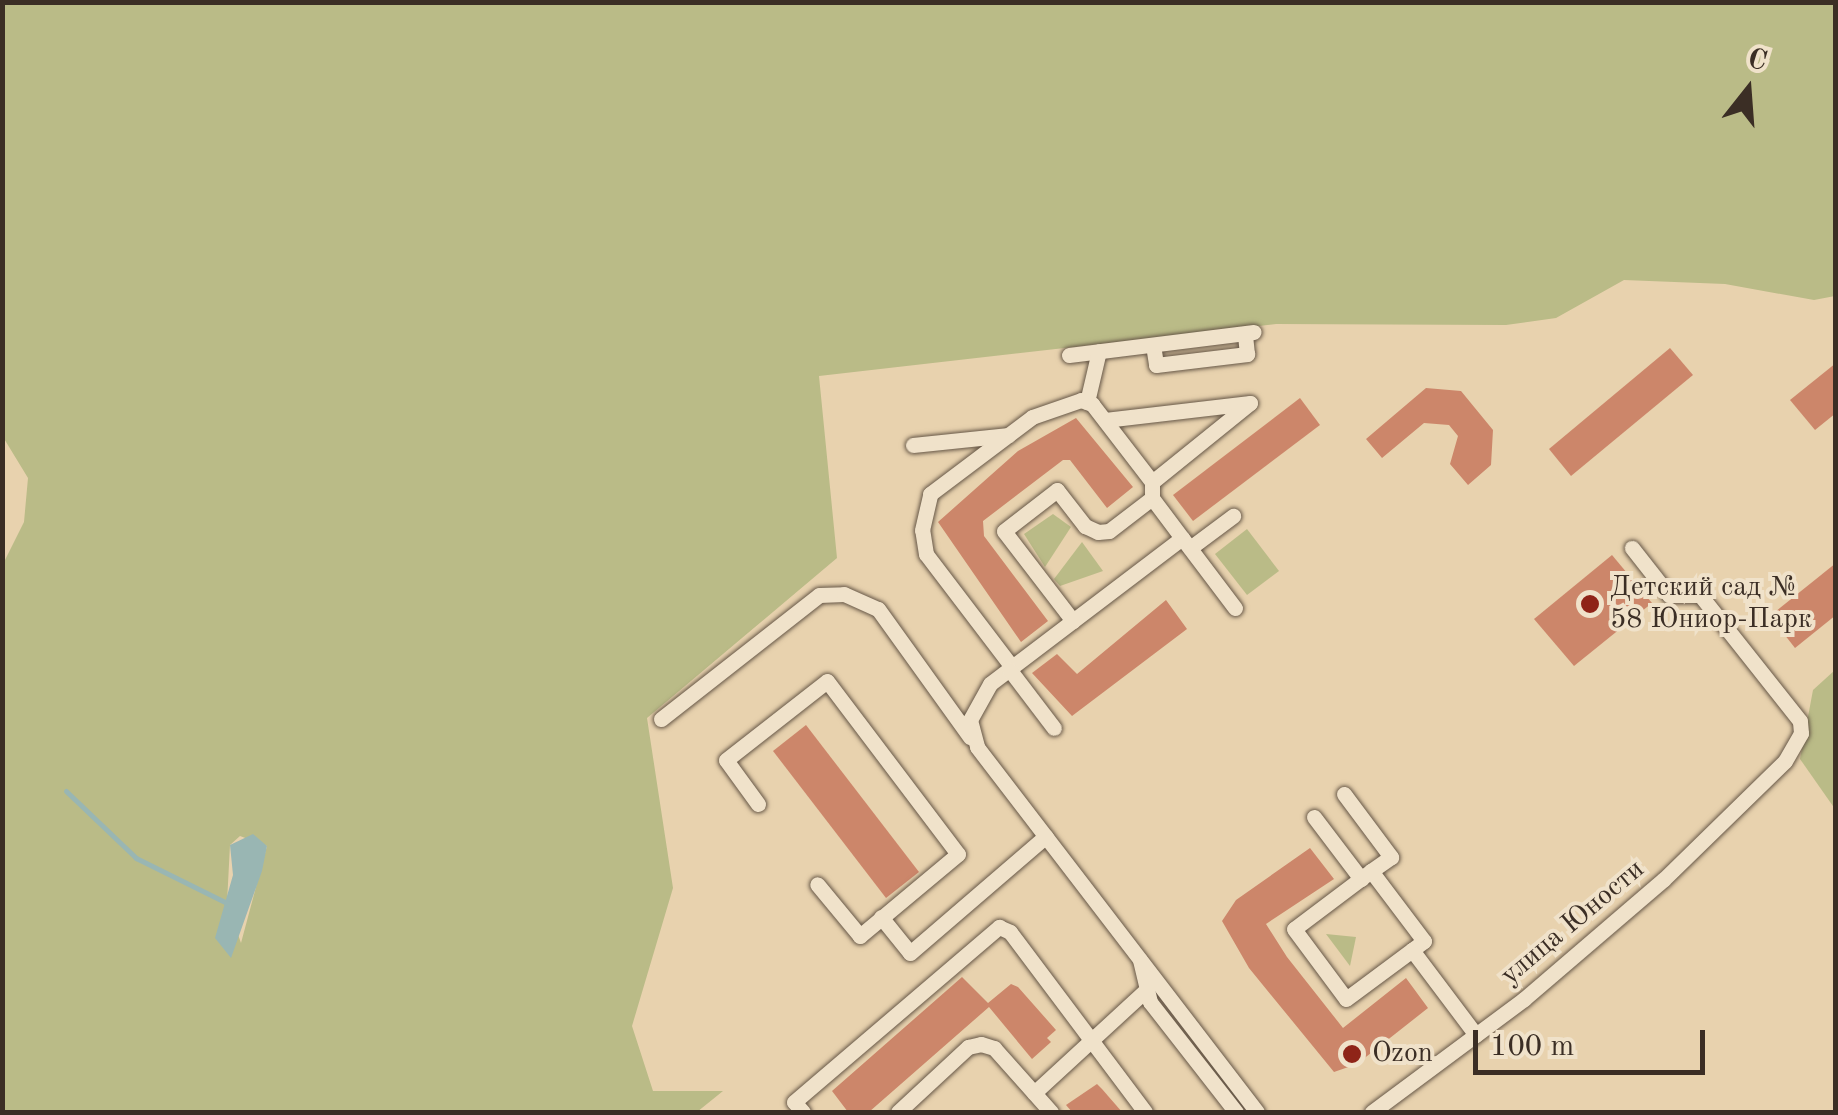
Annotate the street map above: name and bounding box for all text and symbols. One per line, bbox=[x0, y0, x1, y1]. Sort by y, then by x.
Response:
north arrow bbox=[1698, 40, 1798, 140]
text: С bbox=[1744, 45, 1770, 77]
place label: Детский сад № 58 Юниор-Парк bbox=[1610, 571, 1812, 637]
marker: Детский сад № 58 Юниор-Парк bbox=[1579, 593, 1601, 615]
street label: улица Юности bbox=[1494, 853, 1652, 993]
scale bar bbox=[1478, 1010, 1710, 1072]
text: 100 m bbox=[1490, 1032, 1574, 1062]
place label: Ozon bbox=[1372, 1037, 1433, 1071]
marker: Ozon bbox=[1341, 1043, 1363, 1065]

